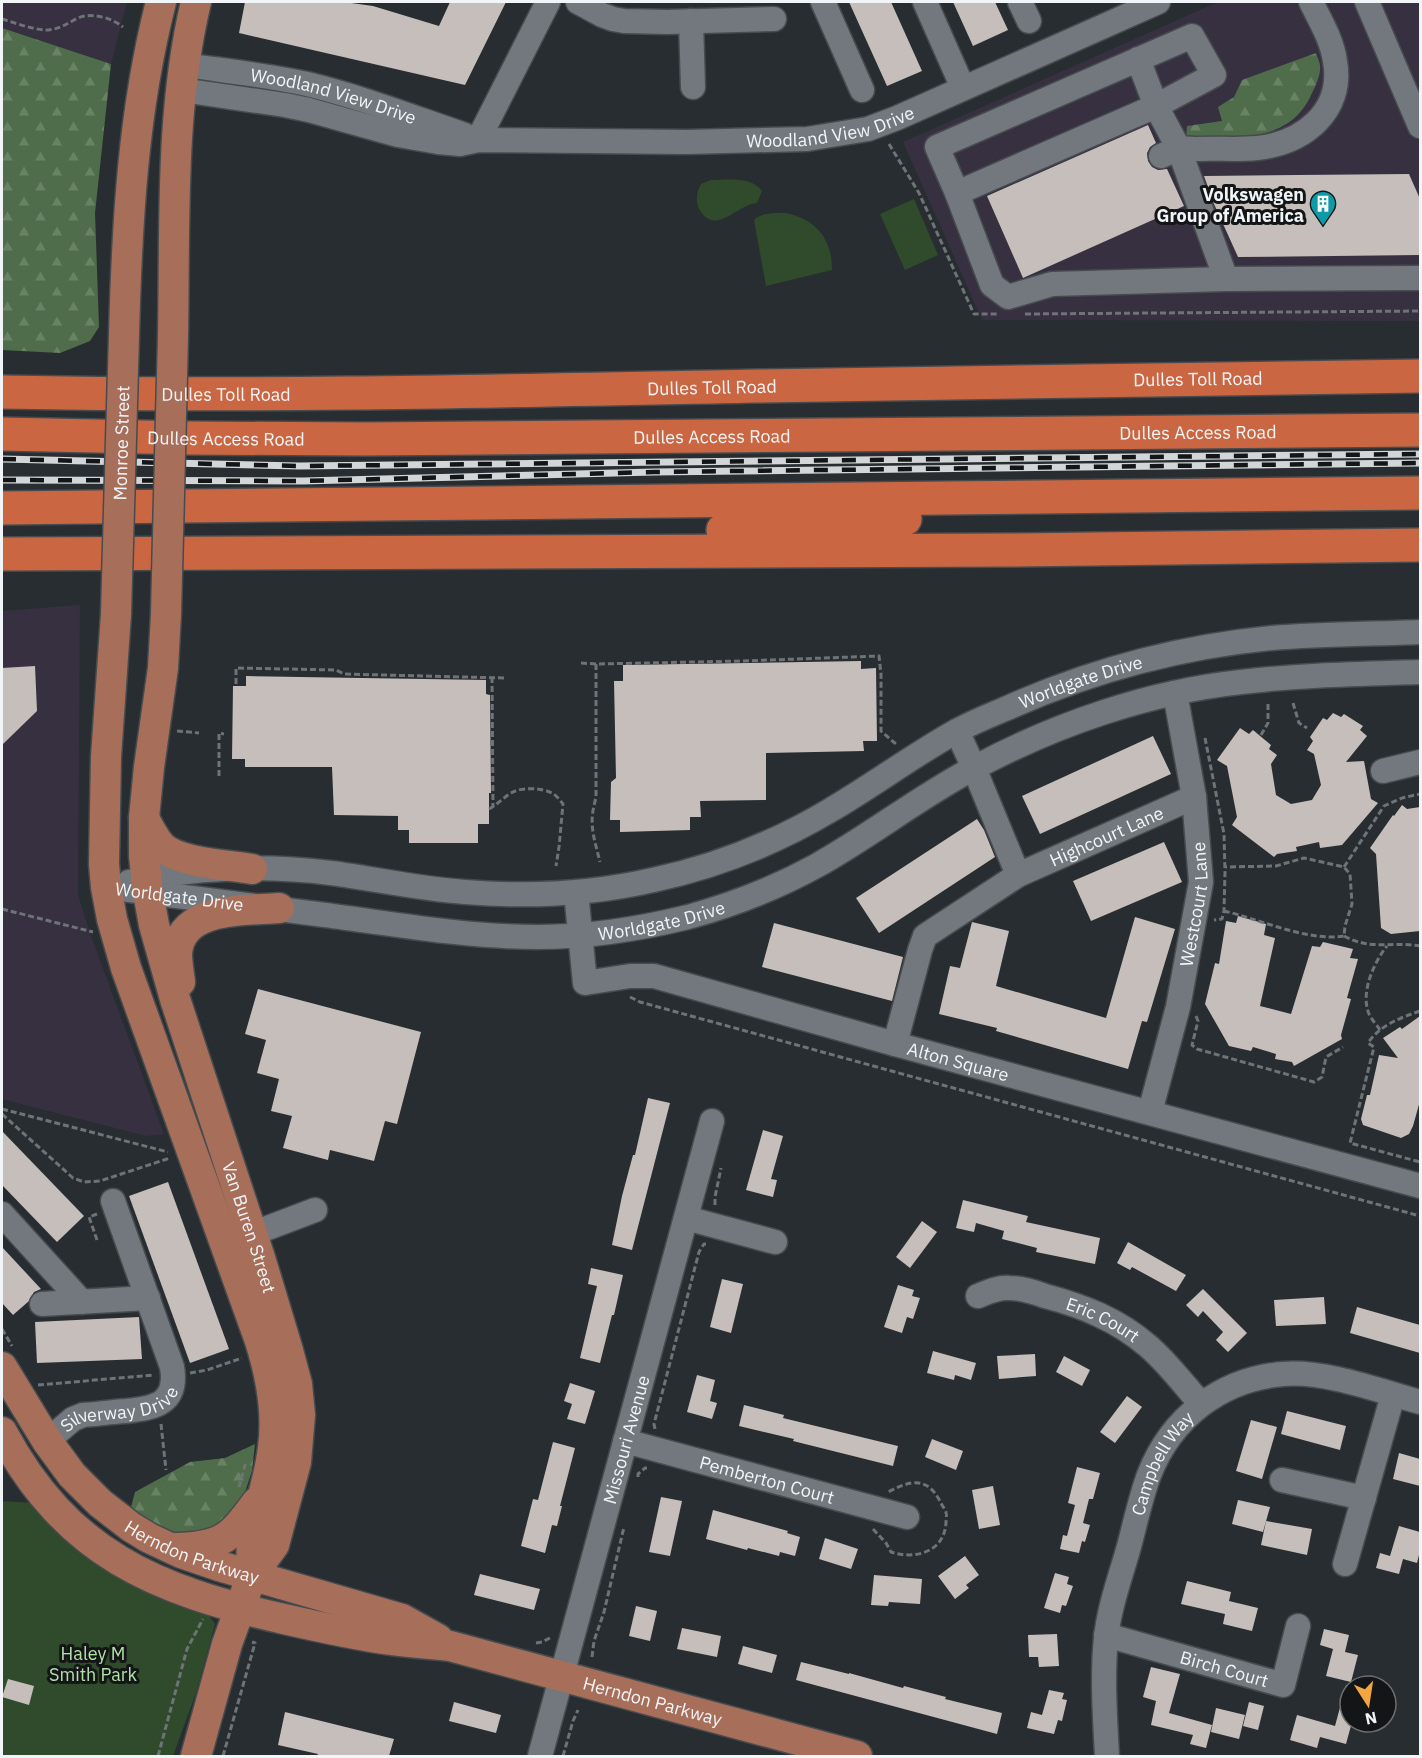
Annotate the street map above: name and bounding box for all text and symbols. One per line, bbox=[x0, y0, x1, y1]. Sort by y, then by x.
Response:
street label: Woodland View Drive bbox=[249, 63, 420, 129]
street label: Woodland View Drive bbox=[746, 100, 918, 152]
place label: Volkswagen Group of America bbox=[1157, 183, 1304, 227]
building icon: Volkswagen Group of America bbox=[1308, 189, 1338, 227]
street label: Dulles Toll Road bbox=[1133, 366, 1263, 391]
street label: Dulles Toll Road bbox=[647, 374, 777, 400]
street label: Dulles Toll Road bbox=[161, 382, 291, 405]
street label: Monroe Street bbox=[108, 385, 134, 501]
street label: Dulles Access Road bbox=[1119, 420, 1277, 444]
street label: Dulles Access Road bbox=[633, 424, 791, 448]
street label: Dulles Access Road bbox=[147, 426, 305, 450]
street label: Worldgate Drive bbox=[1015, 650, 1145, 713]
street label: Highcourt Lane bbox=[1046, 801, 1167, 871]
street label: Westcourt Lane bbox=[1174, 841, 1213, 968]
street label: Worldgate Drive bbox=[114, 877, 245, 916]
street label: Worldgate Drive bbox=[597, 895, 728, 945]
street label: Alton Square bbox=[905, 1036, 1012, 1086]
street label: Van Buren Street bbox=[218, 1158, 281, 1296]
street label: Eric Court bbox=[1063, 1291, 1145, 1347]
street label: Missouri Avenue bbox=[597, 1372, 654, 1506]
street label: Silverway Drive bbox=[55, 1383, 183, 1437]
street label: Campbell Way bbox=[1126, 1406, 1198, 1518]
street label: Pemberton Court bbox=[697, 1450, 837, 1508]
street label: Herndon Parkway bbox=[121, 1514, 262, 1589]
park label: Haley M Smith Park bbox=[49, 1642, 137, 1686]
street label: Birch Court bbox=[1178, 1645, 1271, 1692]
street label: Herndon Parkway bbox=[580, 1671, 725, 1731]
north arrow bbox=[1338, 1674, 1398, 1734]
text: N bbox=[1363, 1708, 1379, 1730]

